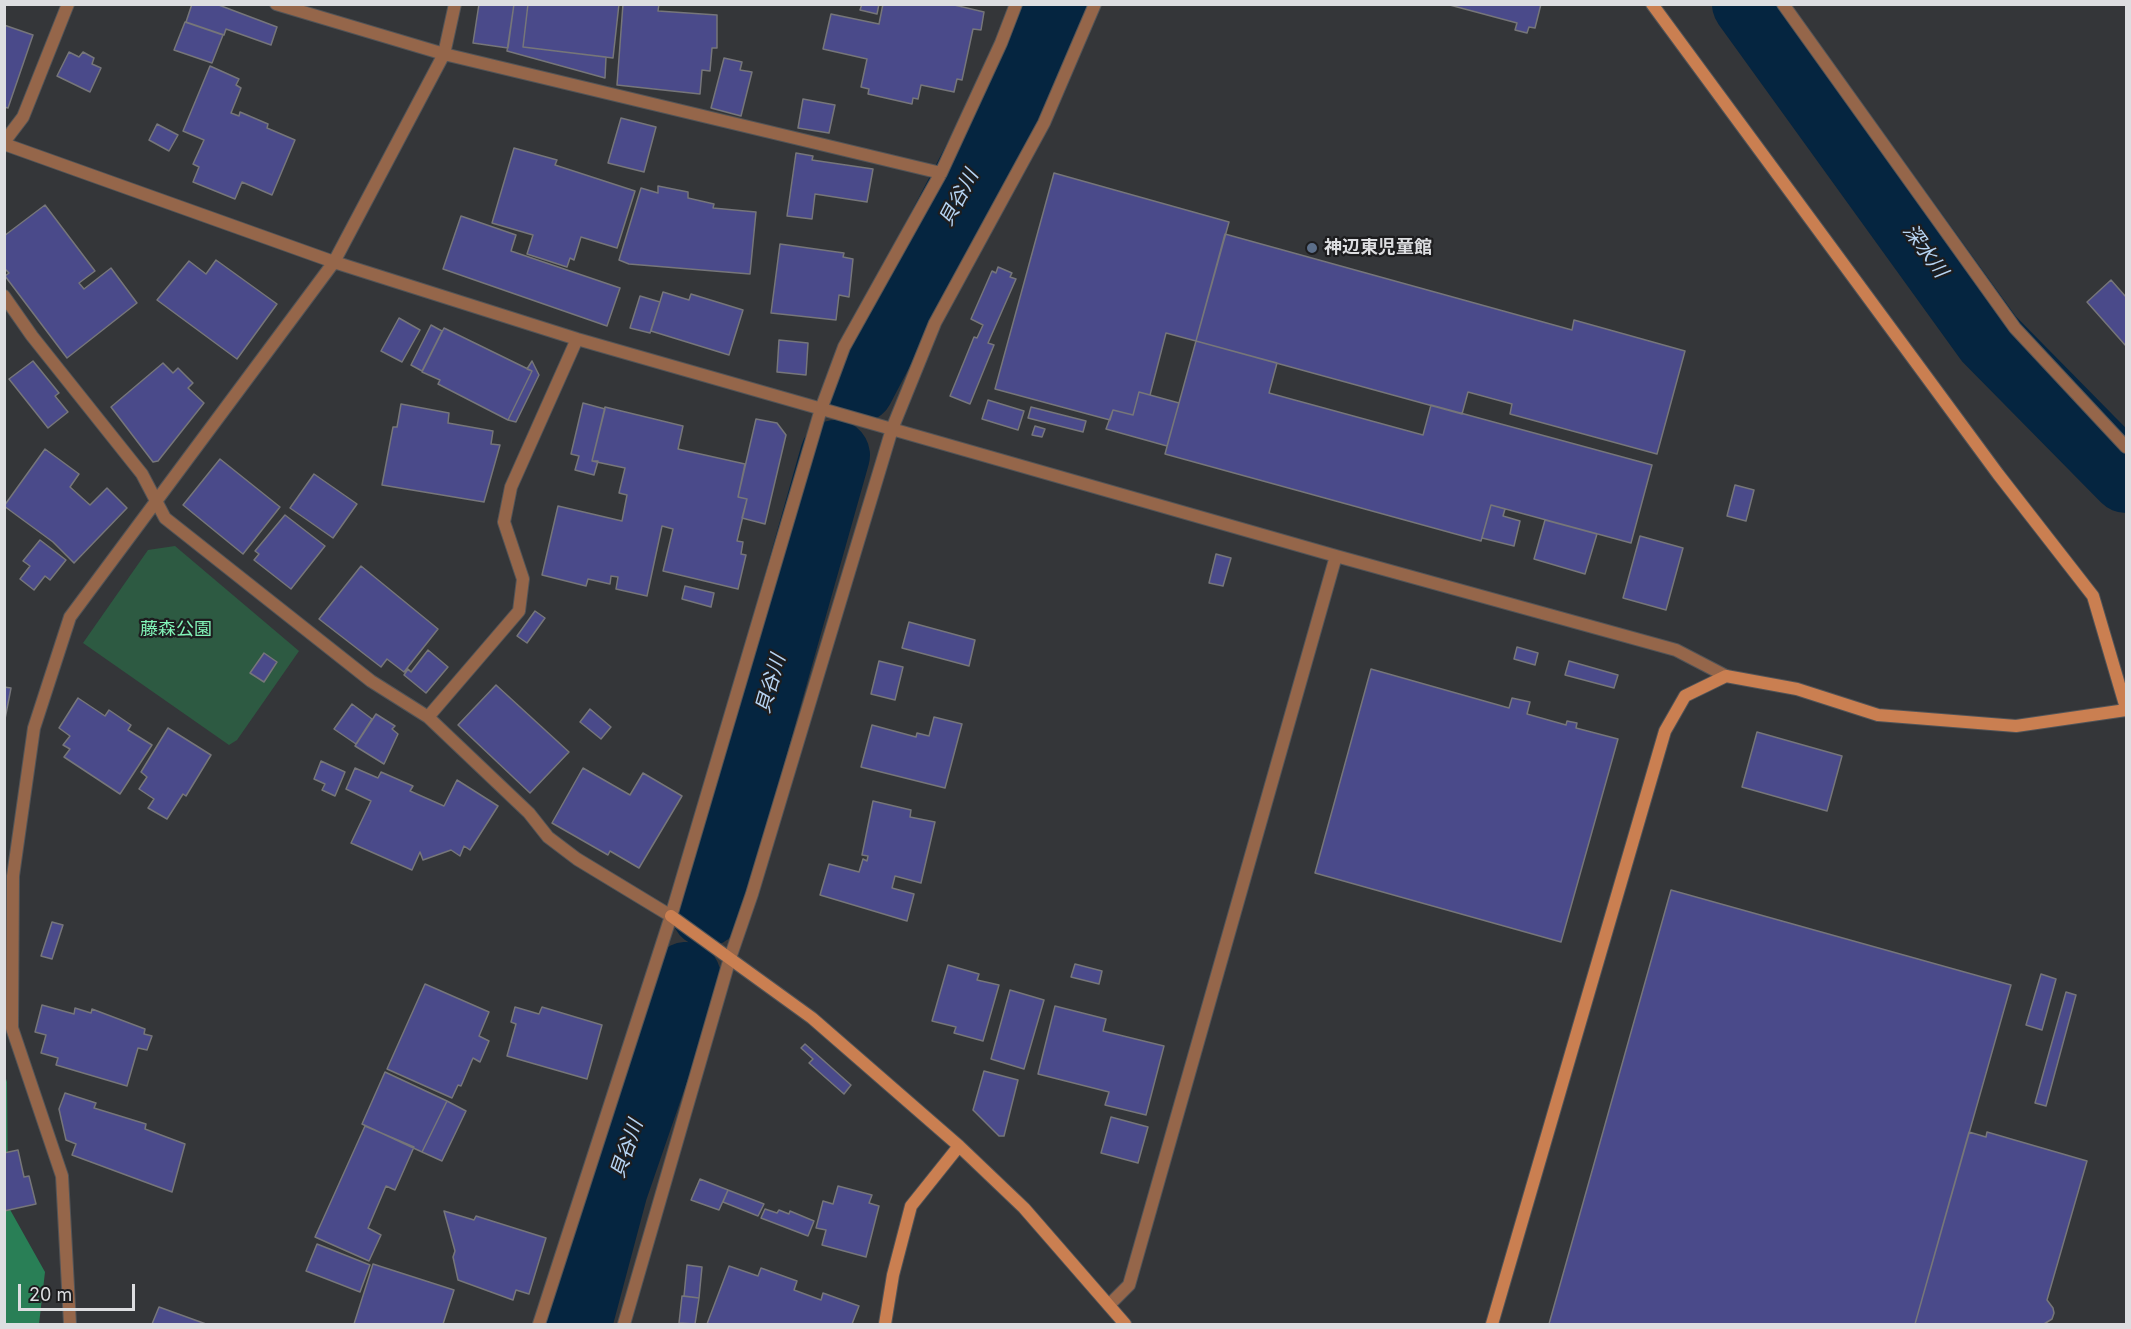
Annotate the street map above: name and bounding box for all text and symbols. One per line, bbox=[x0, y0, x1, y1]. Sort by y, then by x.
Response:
water label: 貝谷川 bbox=[934, 166, 984, 230]
water label: 深水川 bbox=[1898, 220, 1952, 282]
place label: 神辺東児童館 bbox=[1324, 237, 1432, 259]
marker: 神辺東児童館 bbox=[1305, 241, 1319, 255]
park label: 藤森公園 bbox=[140, 619, 212, 641]
water label: 貝谷川 bbox=[751, 652, 791, 716]
water label: 貝谷川 bbox=[606, 1117, 648, 1181]
scale bar bbox=[21, 1272, 138, 1310]
text: 20 m bbox=[29, 1284, 72, 1305]

